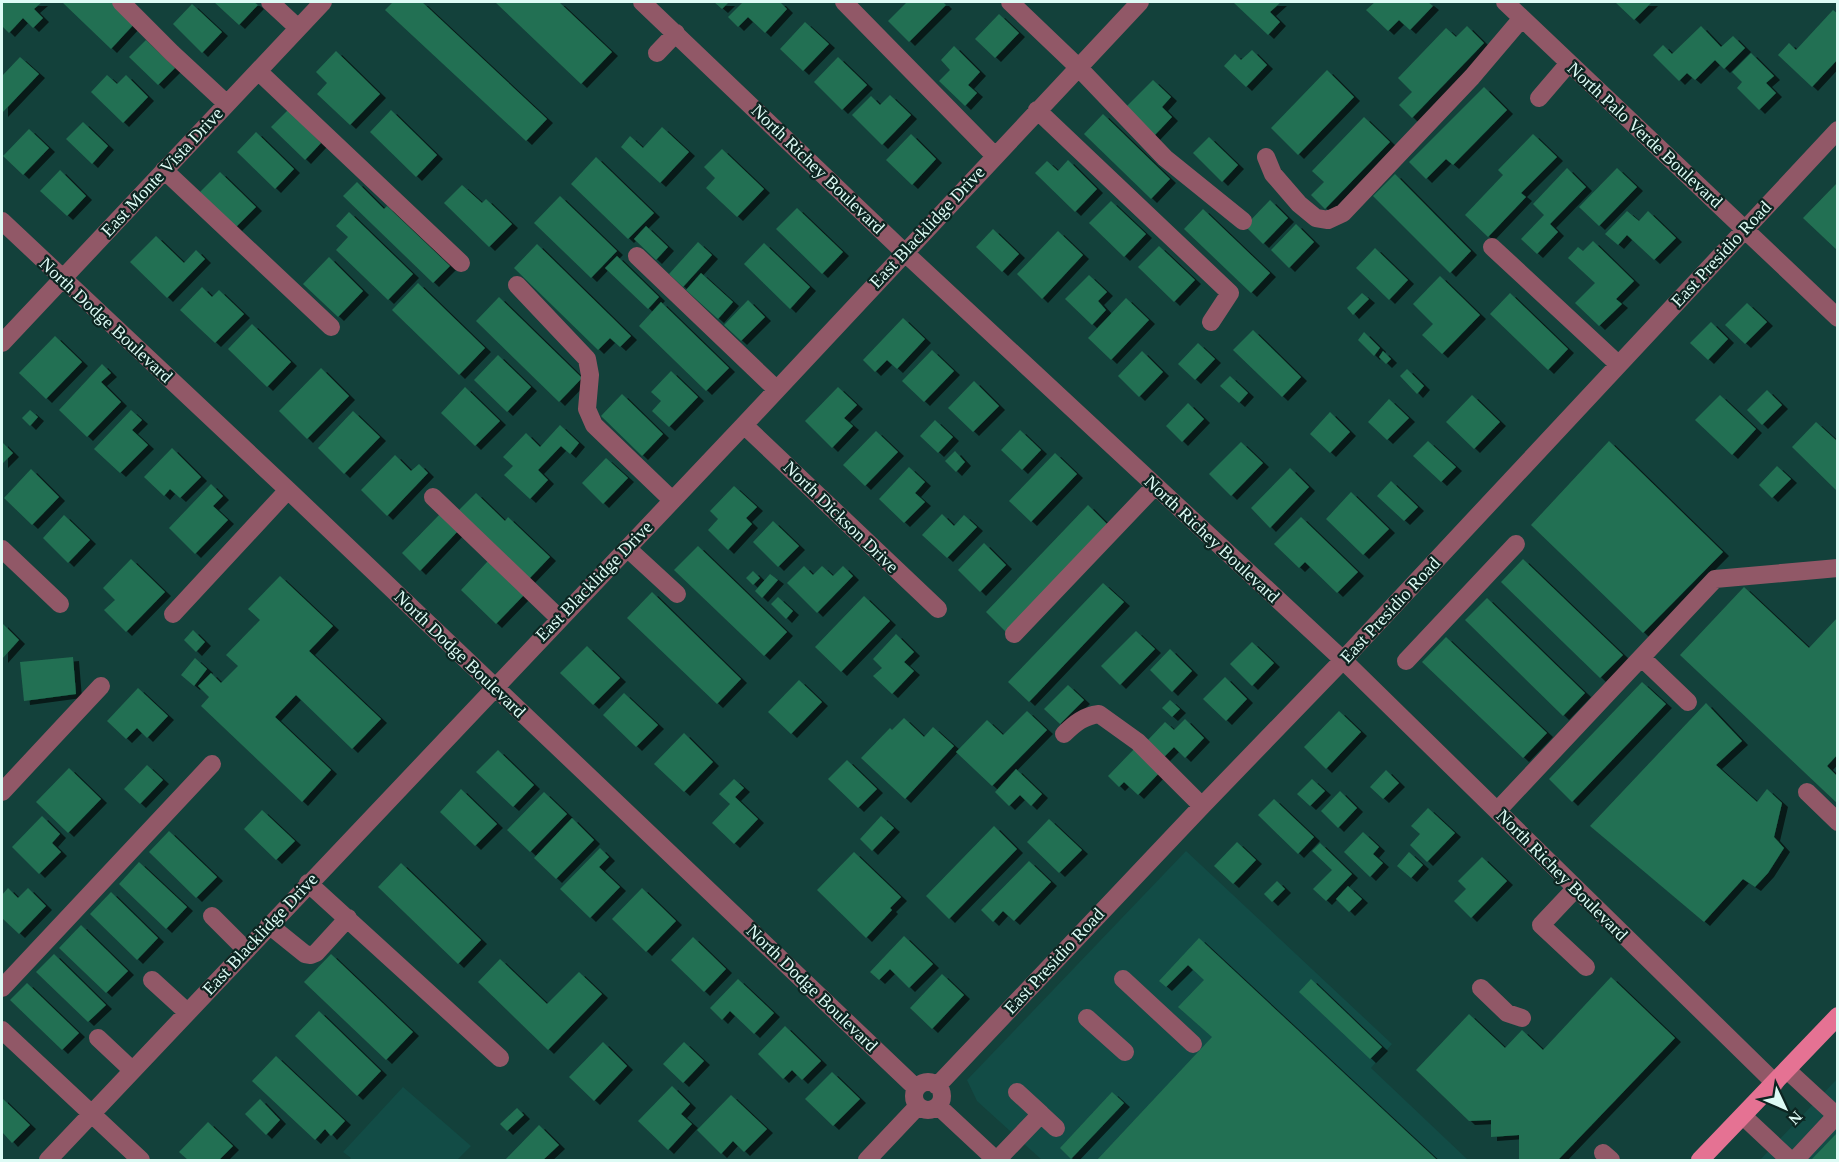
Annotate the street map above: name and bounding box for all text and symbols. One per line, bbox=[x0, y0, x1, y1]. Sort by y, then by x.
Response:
street label: North Palo Verde Boulevard bbox=[1564, 58, 1726, 212]
street label: North Richey Boulevard bbox=[747, 100, 889, 238]
street label: East Monte Vista Drive bbox=[97, 103, 227, 241]
street label: East Blacklidge Drive bbox=[865, 162, 989, 292]
street label: East Presidio Road bbox=[1667, 197, 1775, 311]
street label: North Dodge Boulevard bbox=[36, 253, 176, 387]
street label: North Dickson Drive bbox=[779, 457, 903, 577]
street label: North Richey Boulevard bbox=[1140, 471, 1284, 607]
street label: East Blacklidge Drive bbox=[532, 517, 656, 645]
street label: East Presidio Road bbox=[1336, 553, 1444, 667]
street label: North Dodge Boulevard bbox=[390, 586, 530, 722]
street label: North Richey Boulevard bbox=[1492, 805, 1632, 945]
street label: East Blacklidge Drive bbox=[198, 869, 322, 999]
street label: East Presidio Road bbox=[1000, 904, 1108, 1018]
street label: North Dodge Boulevard bbox=[742, 920, 882, 1056]
north arrow bbox=[1755, 1078, 1815, 1138]
text: N bbox=[1785, 1108, 1806, 1128]

